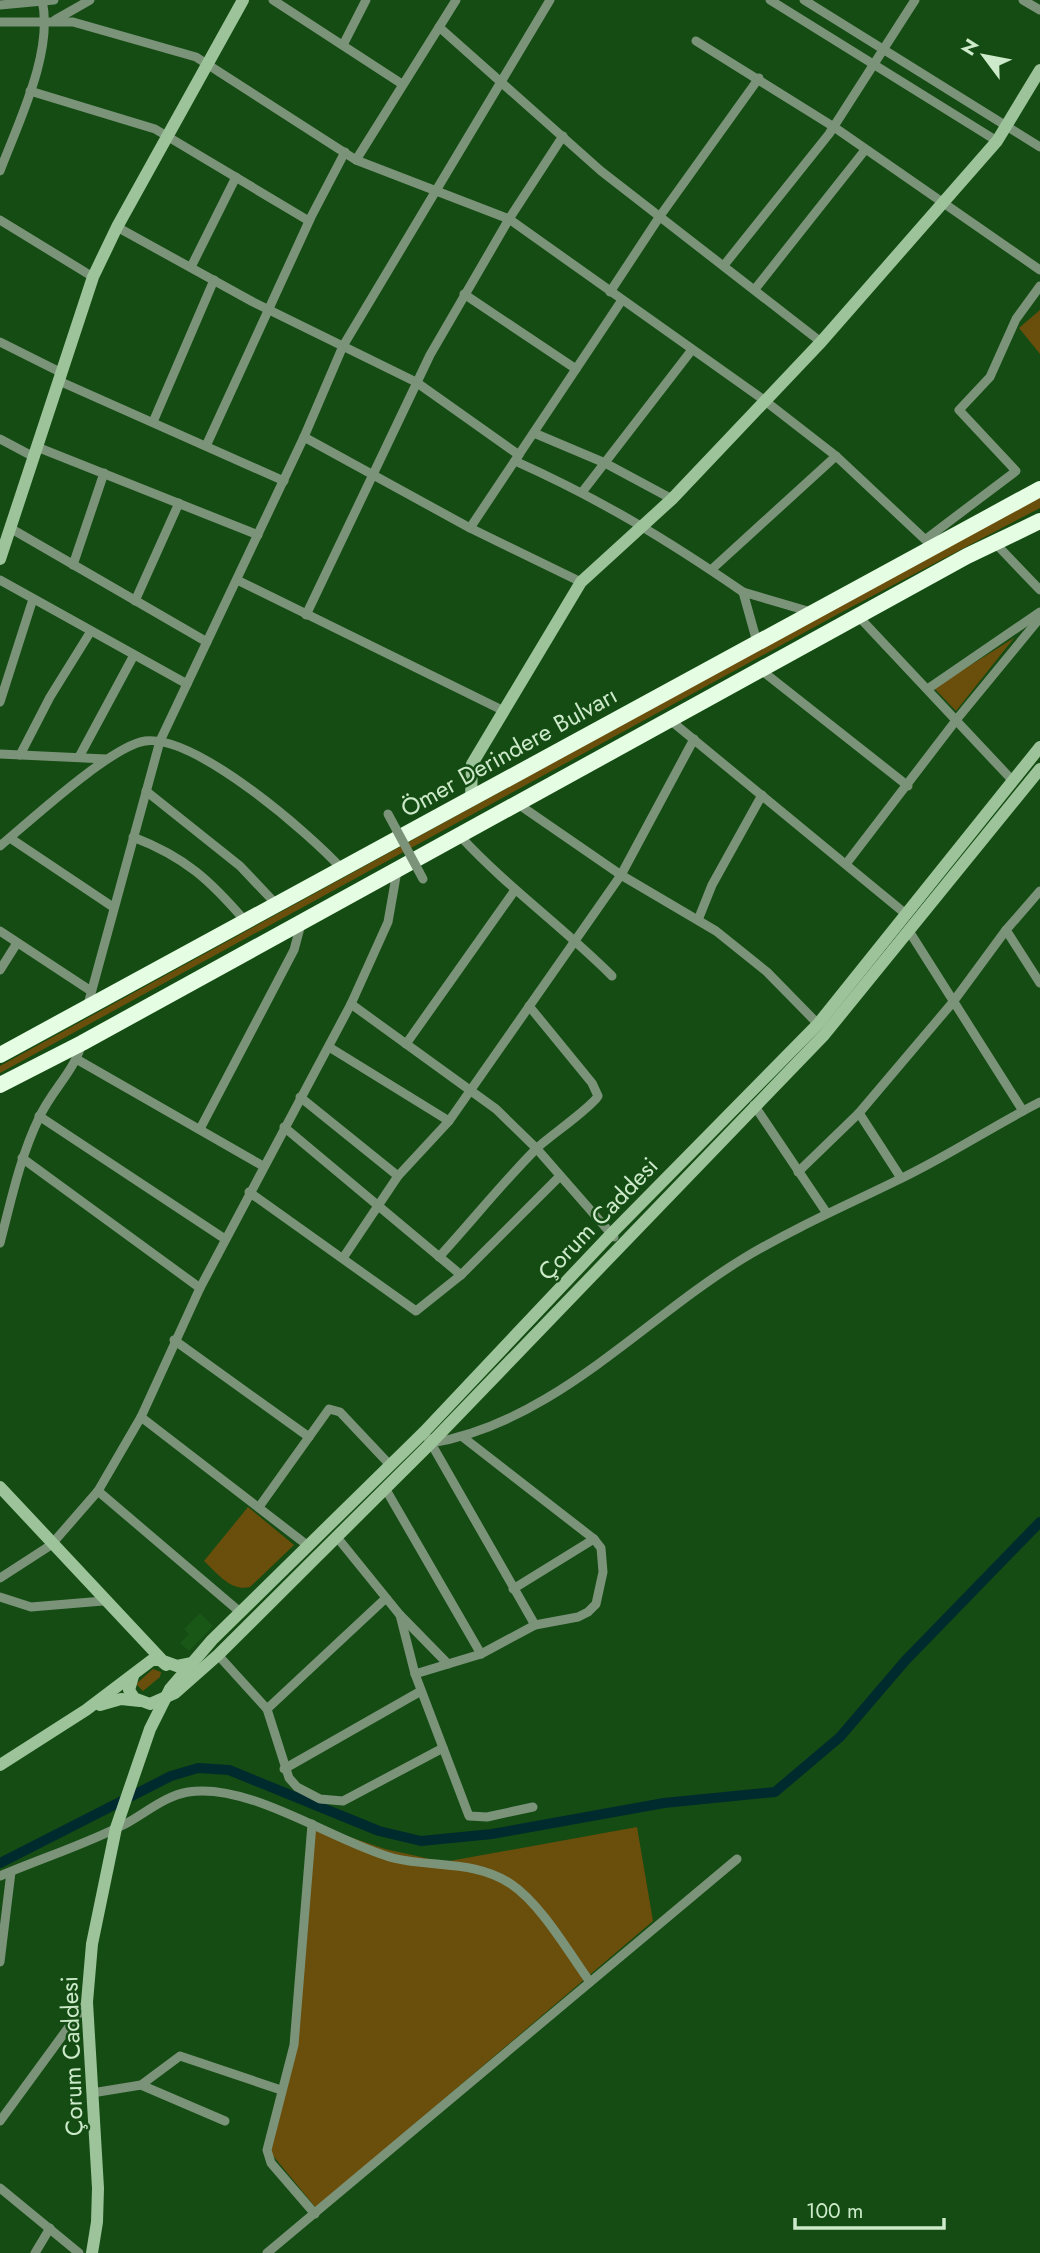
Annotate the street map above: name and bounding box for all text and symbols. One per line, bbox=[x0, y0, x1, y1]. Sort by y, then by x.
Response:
north arrow bbox=[949, 21, 1019, 91]
text: N bbox=[955, 34, 985, 61]
street label: Ömer Derindere Bulvarı bbox=[394, 677, 623, 826]
street label: Çorum Caddesi bbox=[530, 1149, 666, 1288]
street label: Çorum Caddesi bbox=[51, 1975, 92, 2137]
scale bar bbox=[795, 2186, 944, 2230]
text: 100 m bbox=[806, 2196, 863, 2226]

